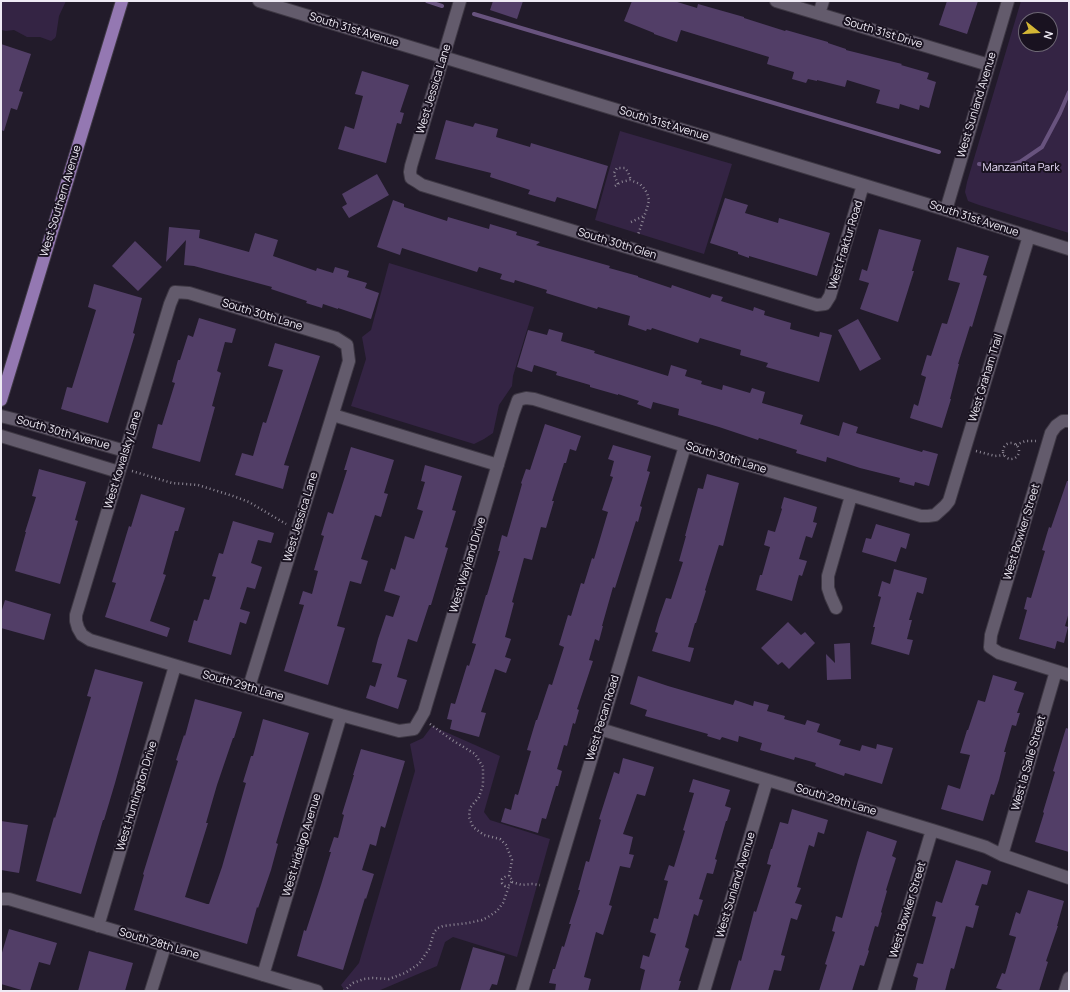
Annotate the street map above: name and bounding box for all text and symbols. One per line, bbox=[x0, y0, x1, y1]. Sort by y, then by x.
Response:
street label: South 31st Avenue bbox=[307, 10, 401, 50]
north arrow bbox=[1018, 12, 1058, 52]
street label: South 31st Drive bbox=[842, 15, 924, 51]
text: N bbox=[1041, 29, 1057, 41]
street label: West Jessica Lane bbox=[414, 43, 454, 135]
street label: West Sunland Avenue bbox=[955, 51, 999, 159]
street label: South 31st Avenue bbox=[617, 104, 711, 144]
street label: West Southern Avenue bbox=[38, 144, 84, 258]
park label: Manzanita Park bbox=[982, 161, 1060, 175]
street label: South 31st Avenue bbox=[928, 198, 1020, 240]
street label: West Fraktur Road bbox=[826, 199, 866, 291]
street label: South 30th Glen bbox=[576, 226, 658, 262]
street label: South 30th Lane bbox=[220, 296, 304, 334]
street label: West Graham Trail bbox=[966, 332, 1006, 424]
street label: West Kowalsky Lane bbox=[102, 410, 144, 510]
street label: South 30th Avenue bbox=[15, 413, 111, 453]
street label: South 30th Lane bbox=[684, 439, 768, 477]
street label: West Jessica Lane bbox=[281, 471, 321, 563]
street label: West Bowker Street bbox=[1001, 482, 1043, 582]
street label: West Wayland Drive bbox=[447, 516, 489, 614]
street label: South 29th Lane bbox=[201, 668, 285, 704]
street label: West Pecan Road bbox=[584, 674, 622, 762]
street label: West la Salle Street bbox=[1009, 714, 1049, 812]
street label: West Huntington Drive bbox=[114, 739, 160, 853]
street label: South 29th Lane bbox=[794, 781, 878, 819]
street label: West Hidalgo Avenue bbox=[280, 792, 324, 898]
street label: West Sunland Avenue bbox=[714, 831, 758, 939]
street label: West Bowker Street bbox=[887, 860, 929, 960]
street label: South 28th Lane bbox=[117, 925, 201, 963]

